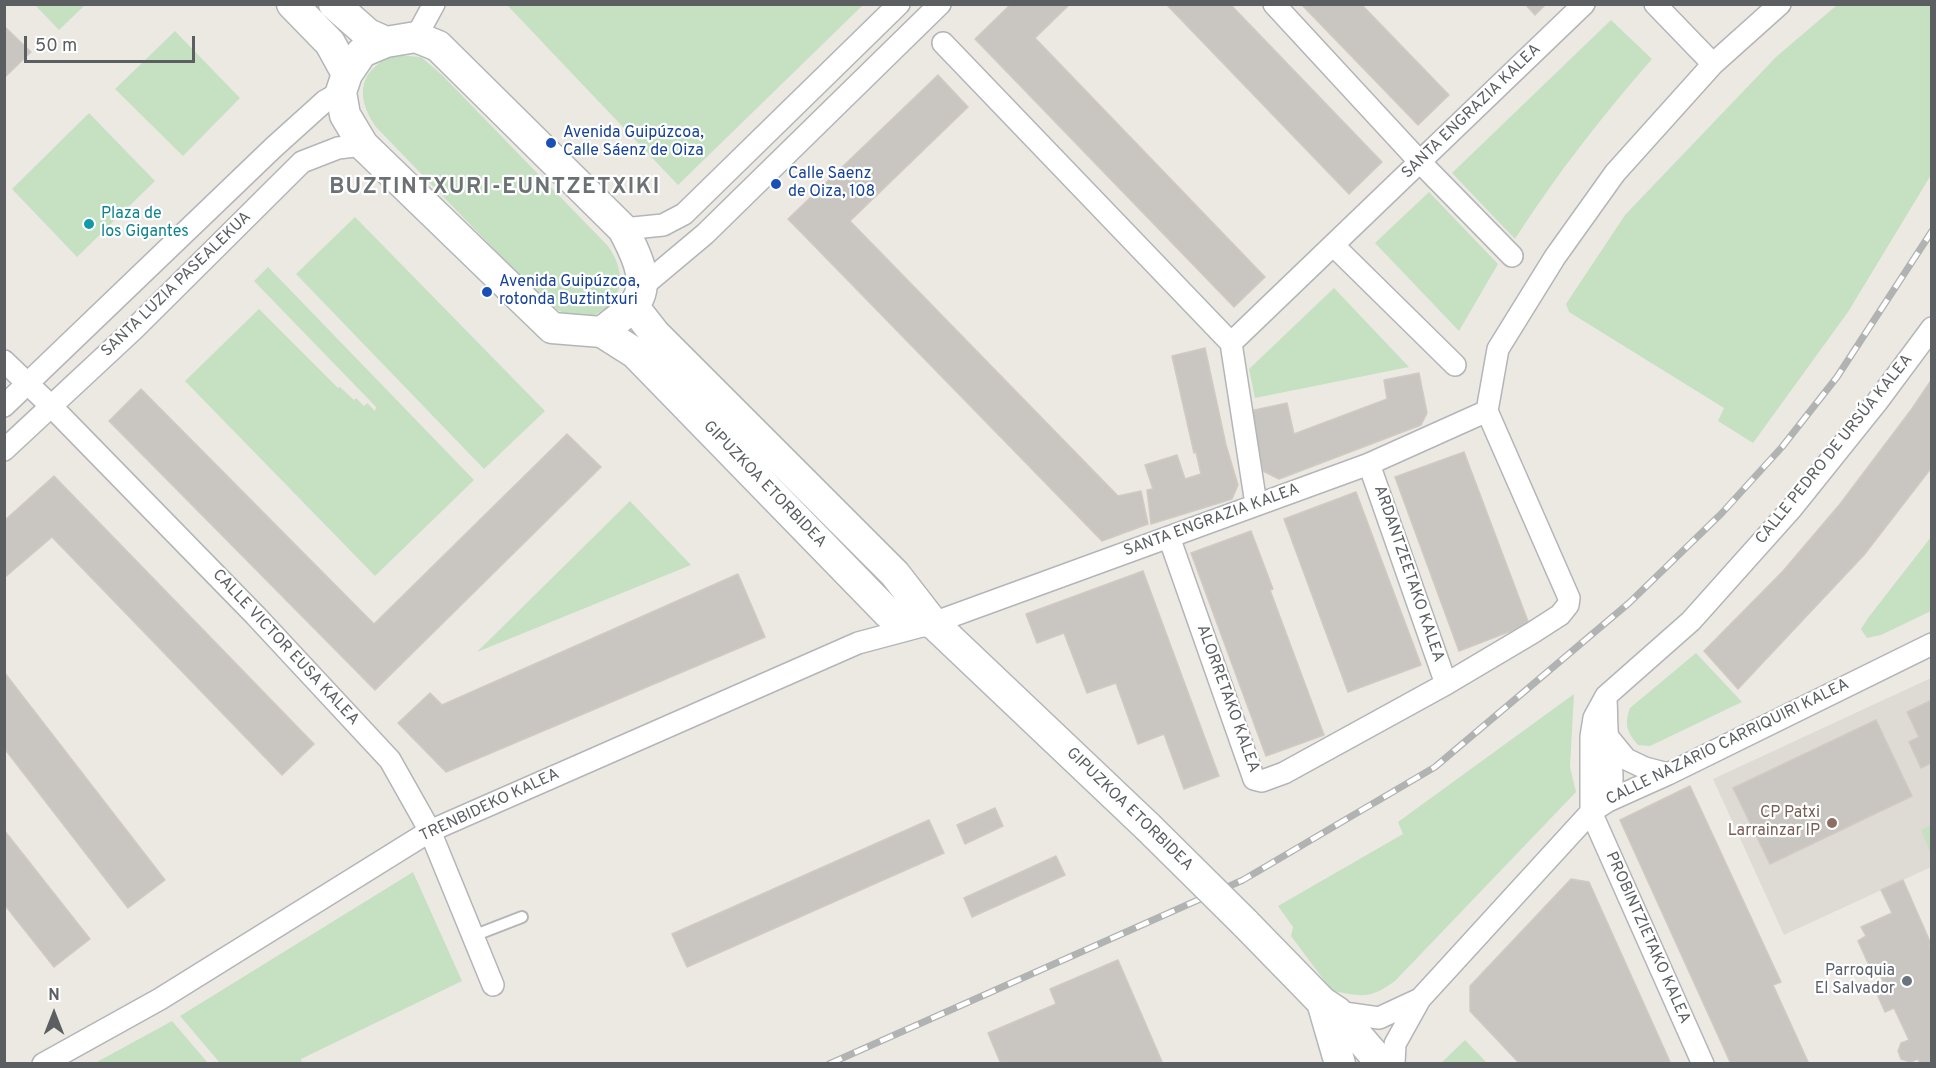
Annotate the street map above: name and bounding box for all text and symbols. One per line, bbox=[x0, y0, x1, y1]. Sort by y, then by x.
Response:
scale bar bbox=[27, 24, 198, 62]
text: 50 m bbox=[35, 35, 77, 58]
street label: SANTA ENGRAZIA KALEA bbox=[1399, 41, 1545, 183]
place label: Avenida Guipúzcoa, Calle Sáenz de Oiza bbox=[563, 124, 704, 162]
marker: Avenida Guipúzcoa, Calle Sáenz de Oiza bbox=[544, 136, 558, 150]
place label: Calle Saenz de Oiza, 108 bbox=[788, 165, 875, 203]
district label: BUZTINTXURI-EUNTZETXIKI bbox=[329, 176, 661, 202]
marker: Calle Saenz de Oiza, 108 bbox=[769, 177, 783, 191]
place label: Plaza de los Gigantes bbox=[101, 205, 189, 243]
street label: SANTA LUZIA PASEALEKUA bbox=[98, 208, 256, 362]
marker: Plaza de los Gigantes bbox=[82, 217, 96, 231]
place label: Avenida Guipúzcoa, rotonda Buztintxuri bbox=[499, 273, 640, 311]
marker: Avenida Guipúzcoa, rotonda Buztintxuri bbox=[480, 285, 494, 299]
street label: CALLE PEDRO DE URSÚA KALEA bbox=[1752, 351, 1918, 549]
street label: GIPUZKOA ETORBIDEA bbox=[698, 418, 830, 552]
street label: SANTA ENGRAZIA KALEA bbox=[1121, 480, 1303, 562]
street label: ARDANTZEETAKO KALEA bbox=[1369, 483, 1447, 665]
street label: CALLE VICTOR EUSA KALEA bbox=[208, 566, 362, 730]
street label: ALORRETAKO KALEA bbox=[1191, 622, 1263, 776]
street label: CALLE NAZARIO CARRIQUIRI KALEA bbox=[1603, 676, 1853, 810]
street label: GIPUZKOA ETORBIDEA bbox=[1062, 744, 1196, 876]
street label: TRENBIDEKO KALEA bbox=[417, 765, 563, 847]
place label: CP Patxi Larrainzar IP bbox=[1728, 804, 1820, 842]
marker: CP Patxi Larrainzar IP bbox=[1825, 816, 1839, 830]
street label: PROBINTZIETAKO KALEA bbox=[1600, 849, 1694, 1027]
place label: Parroquia El Salvador bbox=[1815, 962, 1895, 1000]
marker: Parroquia El Salvador bbox=[1900, 974, 1914, 988]
north arrow bbox=[24, 984, 84, 1044]
text: N bbox=[48, 986, 60, 1006]

